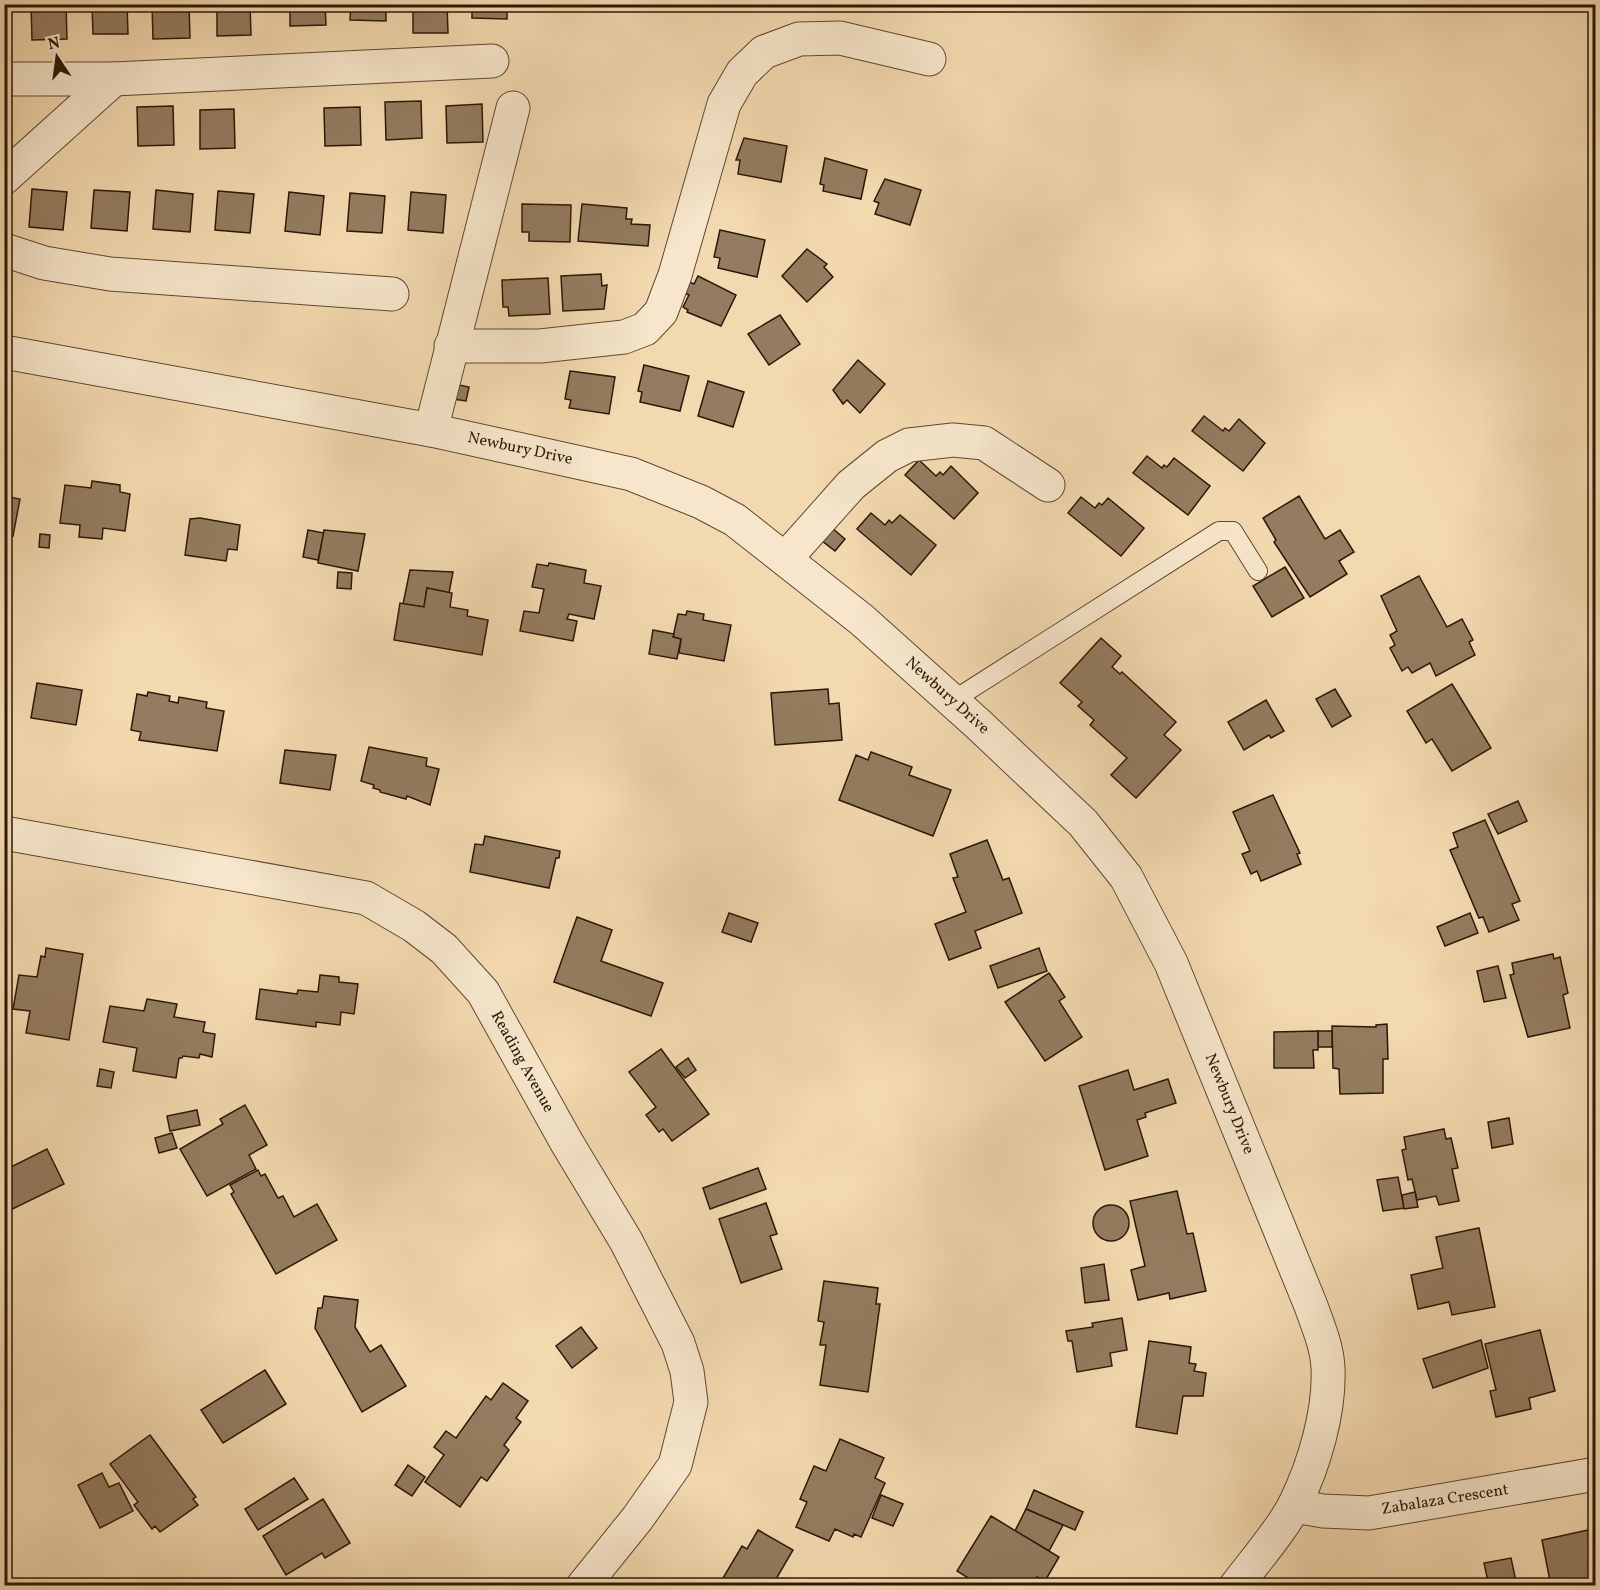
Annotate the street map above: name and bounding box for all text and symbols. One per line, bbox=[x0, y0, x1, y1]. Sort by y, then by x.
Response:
north arrow bbox=[27, 27, 87, 87]
text: N bbox=[46, 32, 63, 56]
street label: Newbury Drive bbox=[466, 427, 574, 471]
street label: Newbury Drive bbox=[900, 652, 994, 740]
street label: Reading Avenue bbox=[485, 1007, 559, 1117]
street label: Newbury Drive bbox=[1199, 1050, 1259, 1158]
street label: Zabalaza Crescent bbox=[1380, 1479, 1510, 1521]

